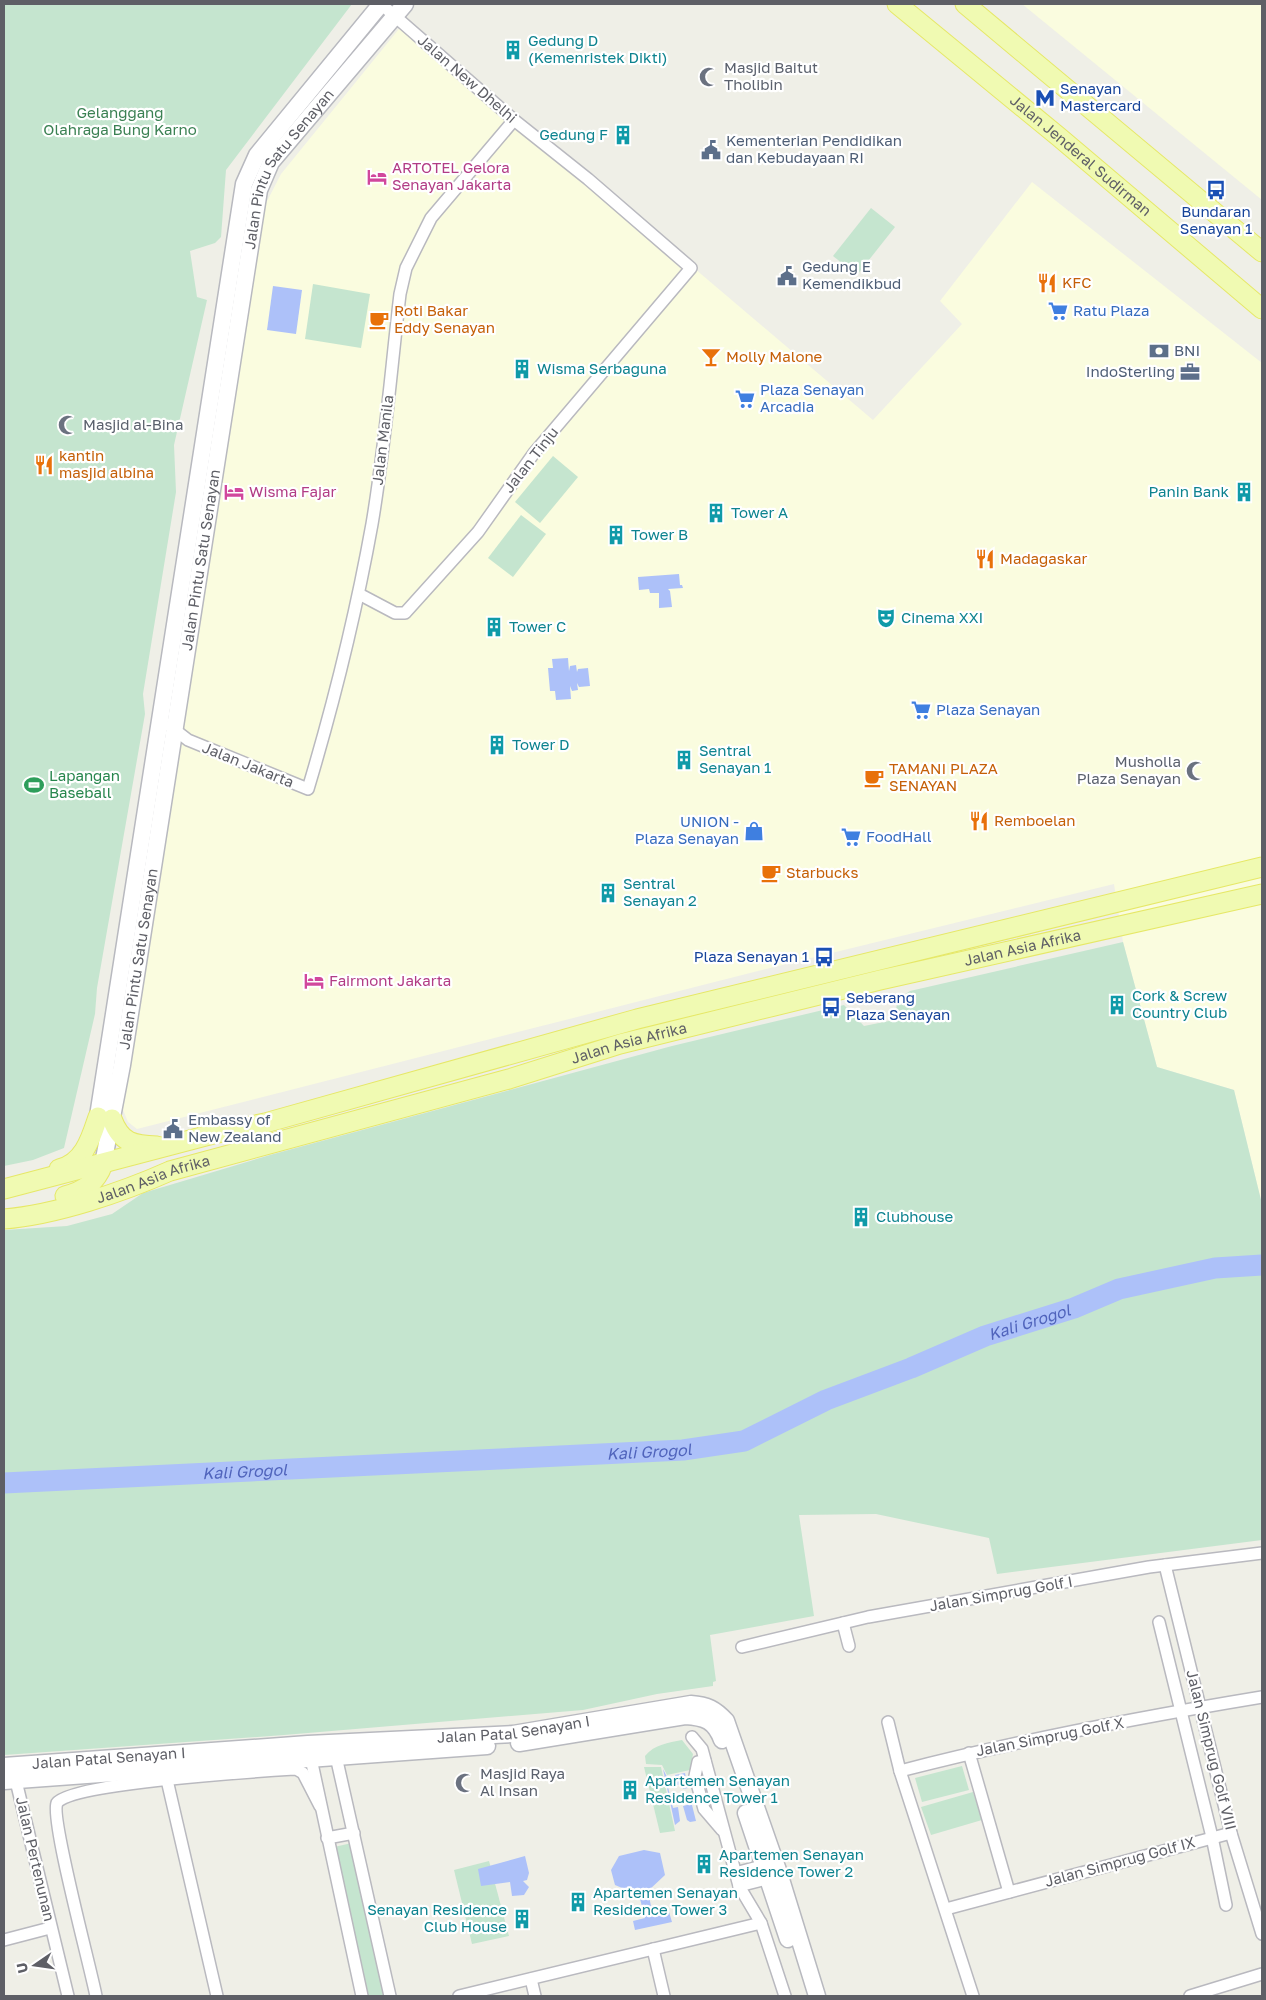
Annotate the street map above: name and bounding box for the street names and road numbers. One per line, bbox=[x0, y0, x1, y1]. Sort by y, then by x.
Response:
street label: Jalan New Dhelhi bbox=[414, 30, 521, 126]
street label: Jalan Pintu Satu Senayan bbox=[240, 85, 337, 251]
street label: Jalan Jenderal Sudirman bbox=[1007, 91, 1155, 219]
street label: Jalan Manila bbox=[368, 394, 396, 486]
street label: Jalan Tinju bbox=[499, 423, 562, 496]
street label: Jalan Pintu Satu Senayan bbox=[177, 468, 223, 652]
street label: Jalan Jakarta bbox=[200, 738, 297, 791]
street label: Jalan Pintu Satu Senayan bbox=[115, 867, 161, 1051]
street label: Jalan Asia Afrika bbox=[962, 925, 1082, 969]
street label: Jalan Asia Afrika bbox=[569, 1018, 688, 1067]
street label: Jalan Asia Afrika bbox=[94, 1151, 212, 1206]
street label: Jalan Simprug Golf I bbox=[928, 1572, 1074, 1614]
street label: Jalan Simprug Golf VIII bbox=[1183, 1668, 1241, 1832]
street label: Jalan Patal Senayan I bbox=[437, 1711, 591, 1746]
street label: Jalan Simprug Golf X bbox=[974, 1713, 1125, 1759]
street label: Jalan Patal Senayan I bbox=[31, 1743, 186, 1772]
street label: Jalan Pertenunan bbox=[13, 1795, 59, 1923]
street label: Jalan Simprug Golf IX bbox=[1043, 1832, 1197, 1890]

